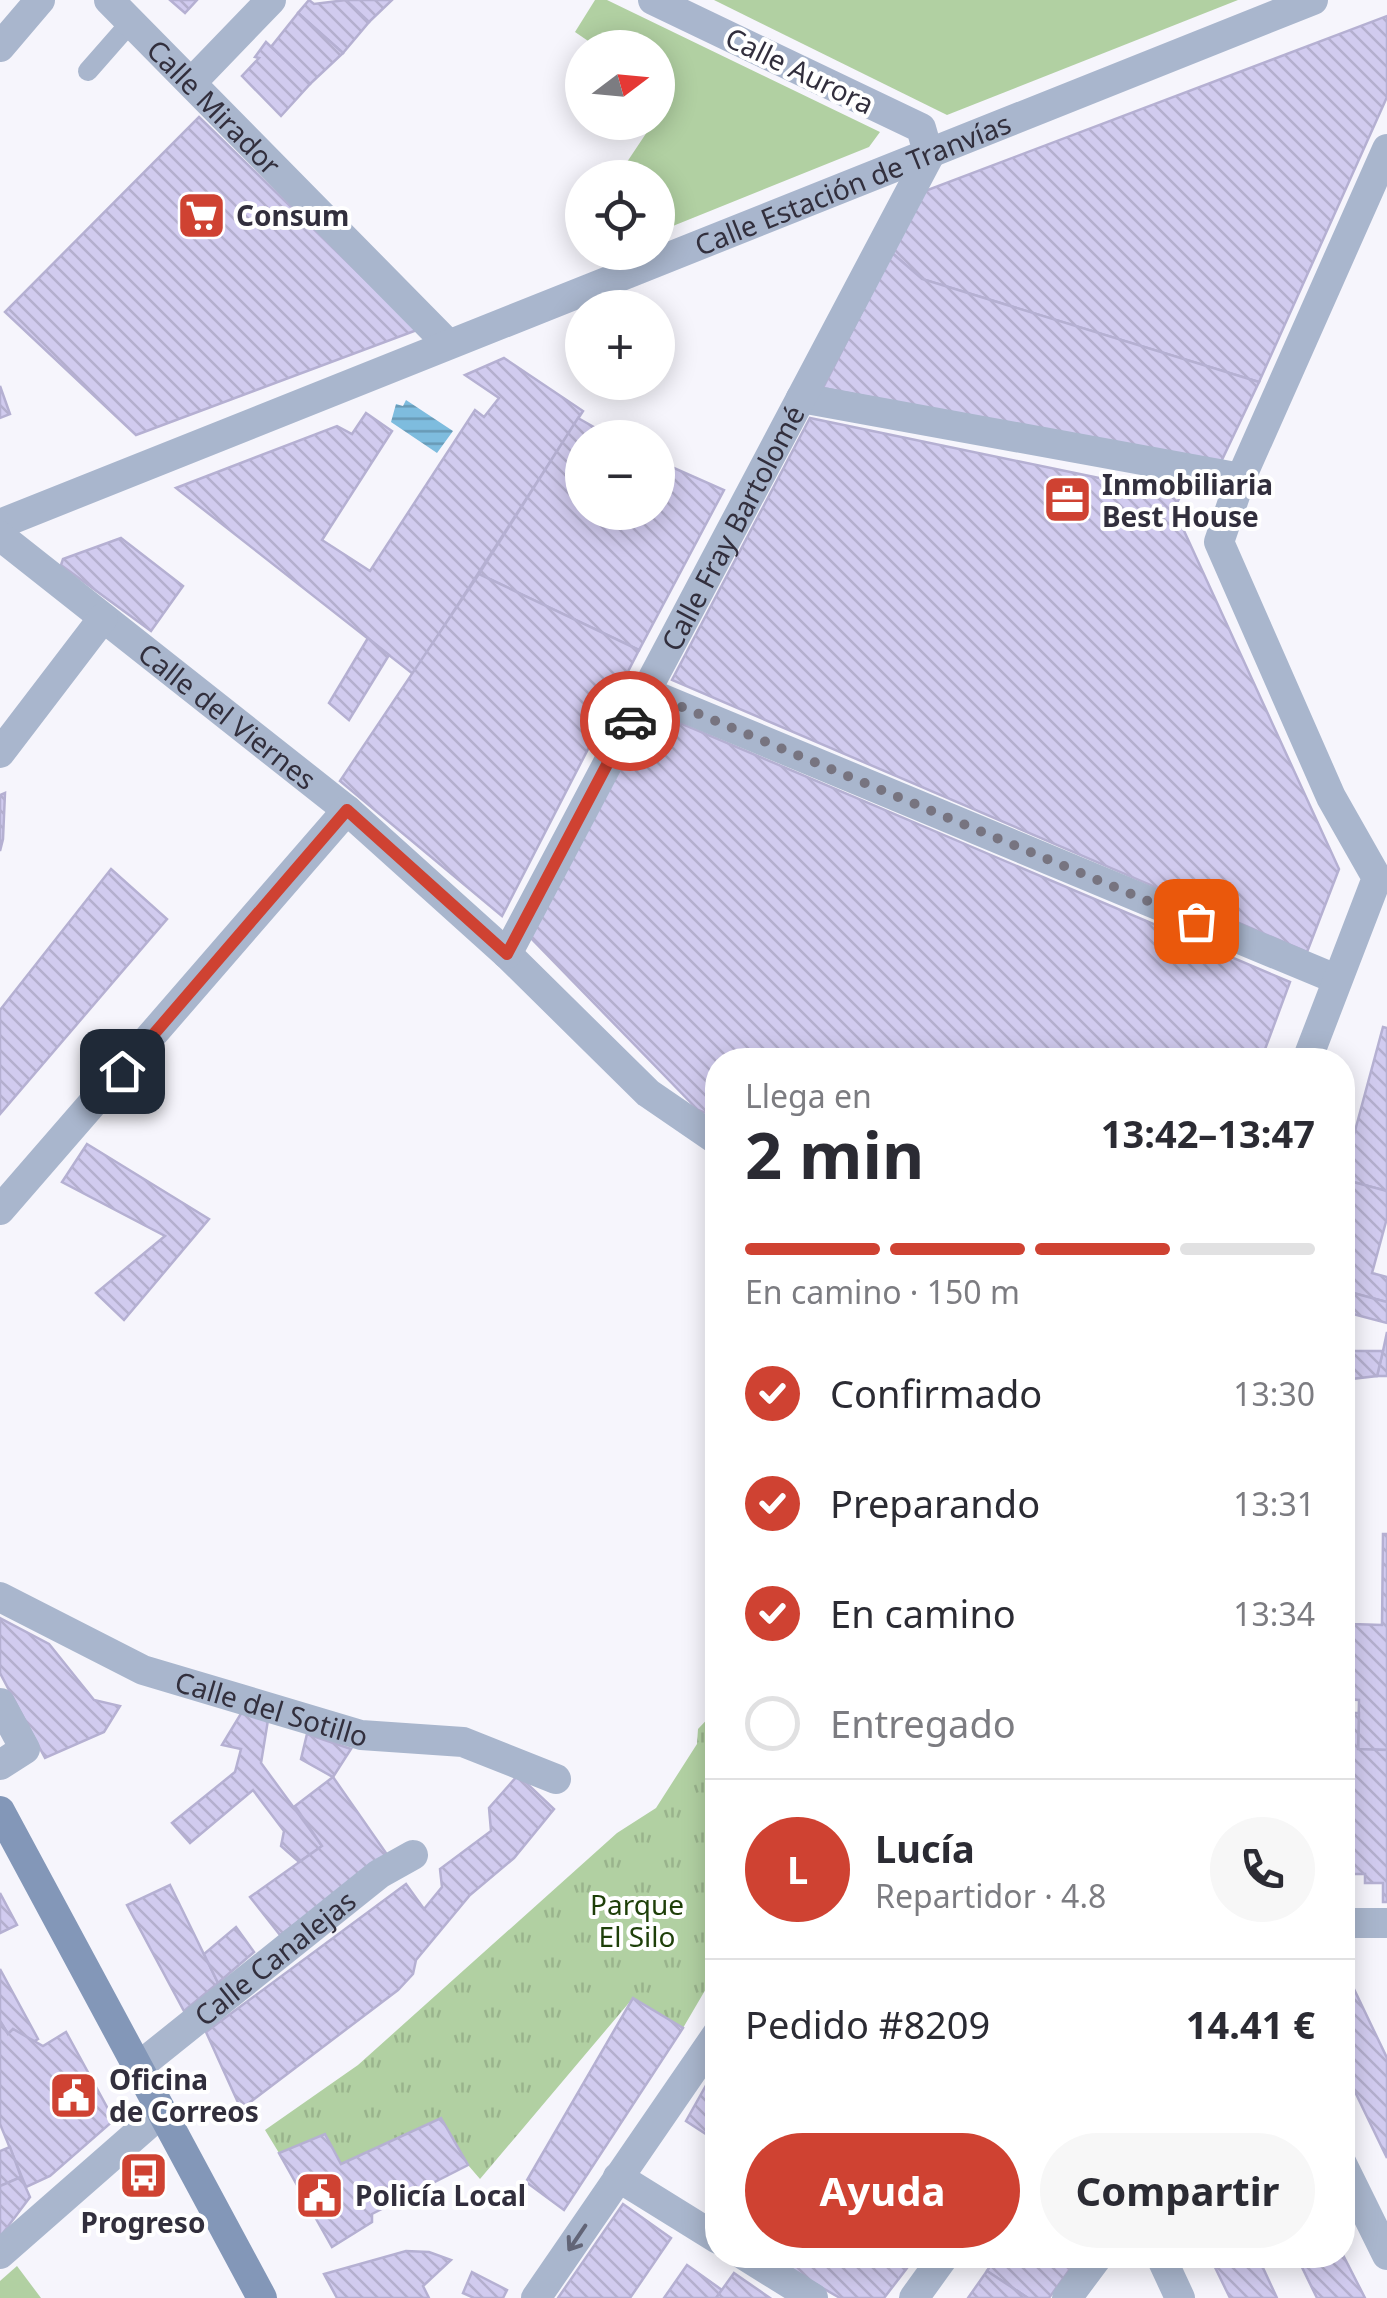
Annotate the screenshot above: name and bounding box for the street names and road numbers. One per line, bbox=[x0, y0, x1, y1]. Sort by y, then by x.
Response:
street label: Calle Aurora bbox=[719, 18, 881, 122]
street label: Calle Mirador bbox=[139, 31, 290, 183]
street label: Calle Estación de Tranvías bbox=[689, 104, 1016, 264]
street label: Calle Fray Bartolomé bbox=[652, 399, 813, 657]
street label: Calle del Viernes bbox=[131, 634, 324, 798]
street label: Calle del Sotillo bbox=[171, 1662, 373, 1755]
street label: Calle Canalejas bbox=[186, 1881, 363, 2034]

